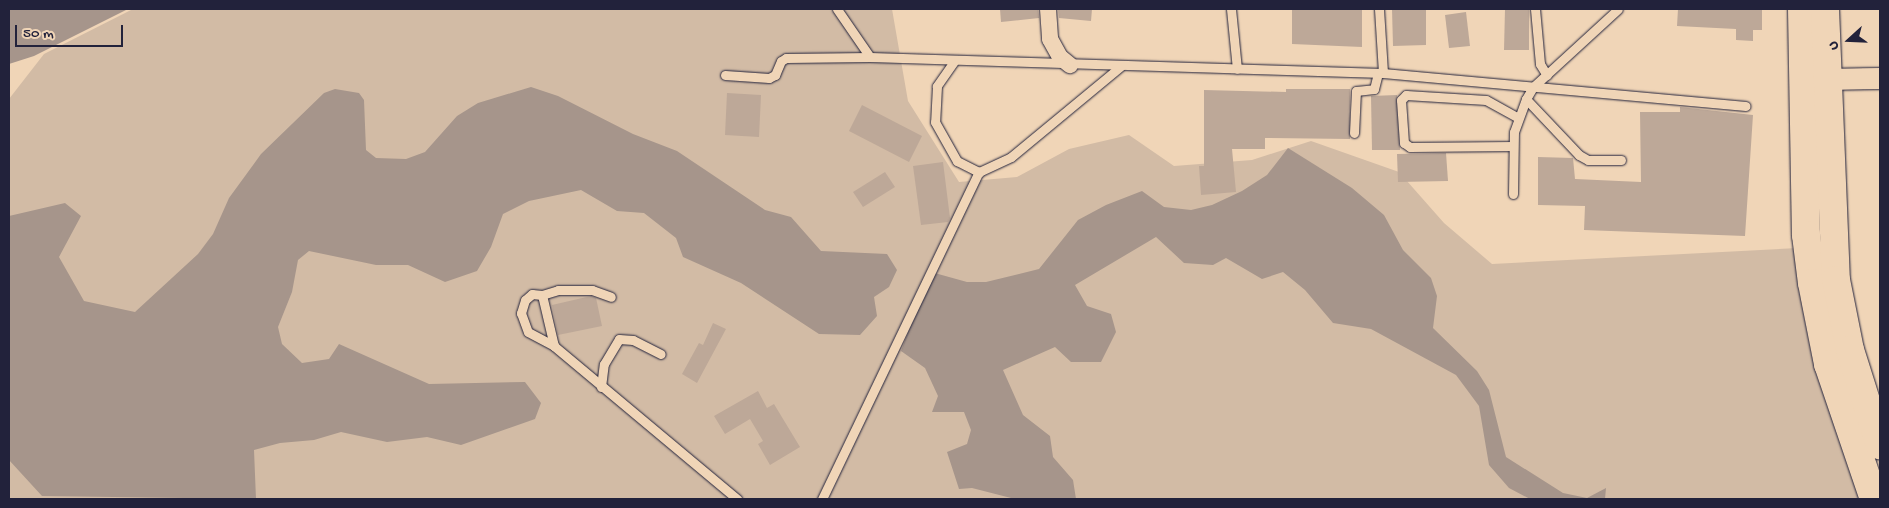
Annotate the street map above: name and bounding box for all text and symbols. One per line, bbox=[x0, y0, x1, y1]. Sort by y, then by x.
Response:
scale bar bbox=[18, 15, 125, 47]
north arrow bbox=[1824, 15, 1874, 65]
text: 50 m bbox=[23, 25, 54, 43]
text: U bbox=[1825, 39, 1844, 52]

